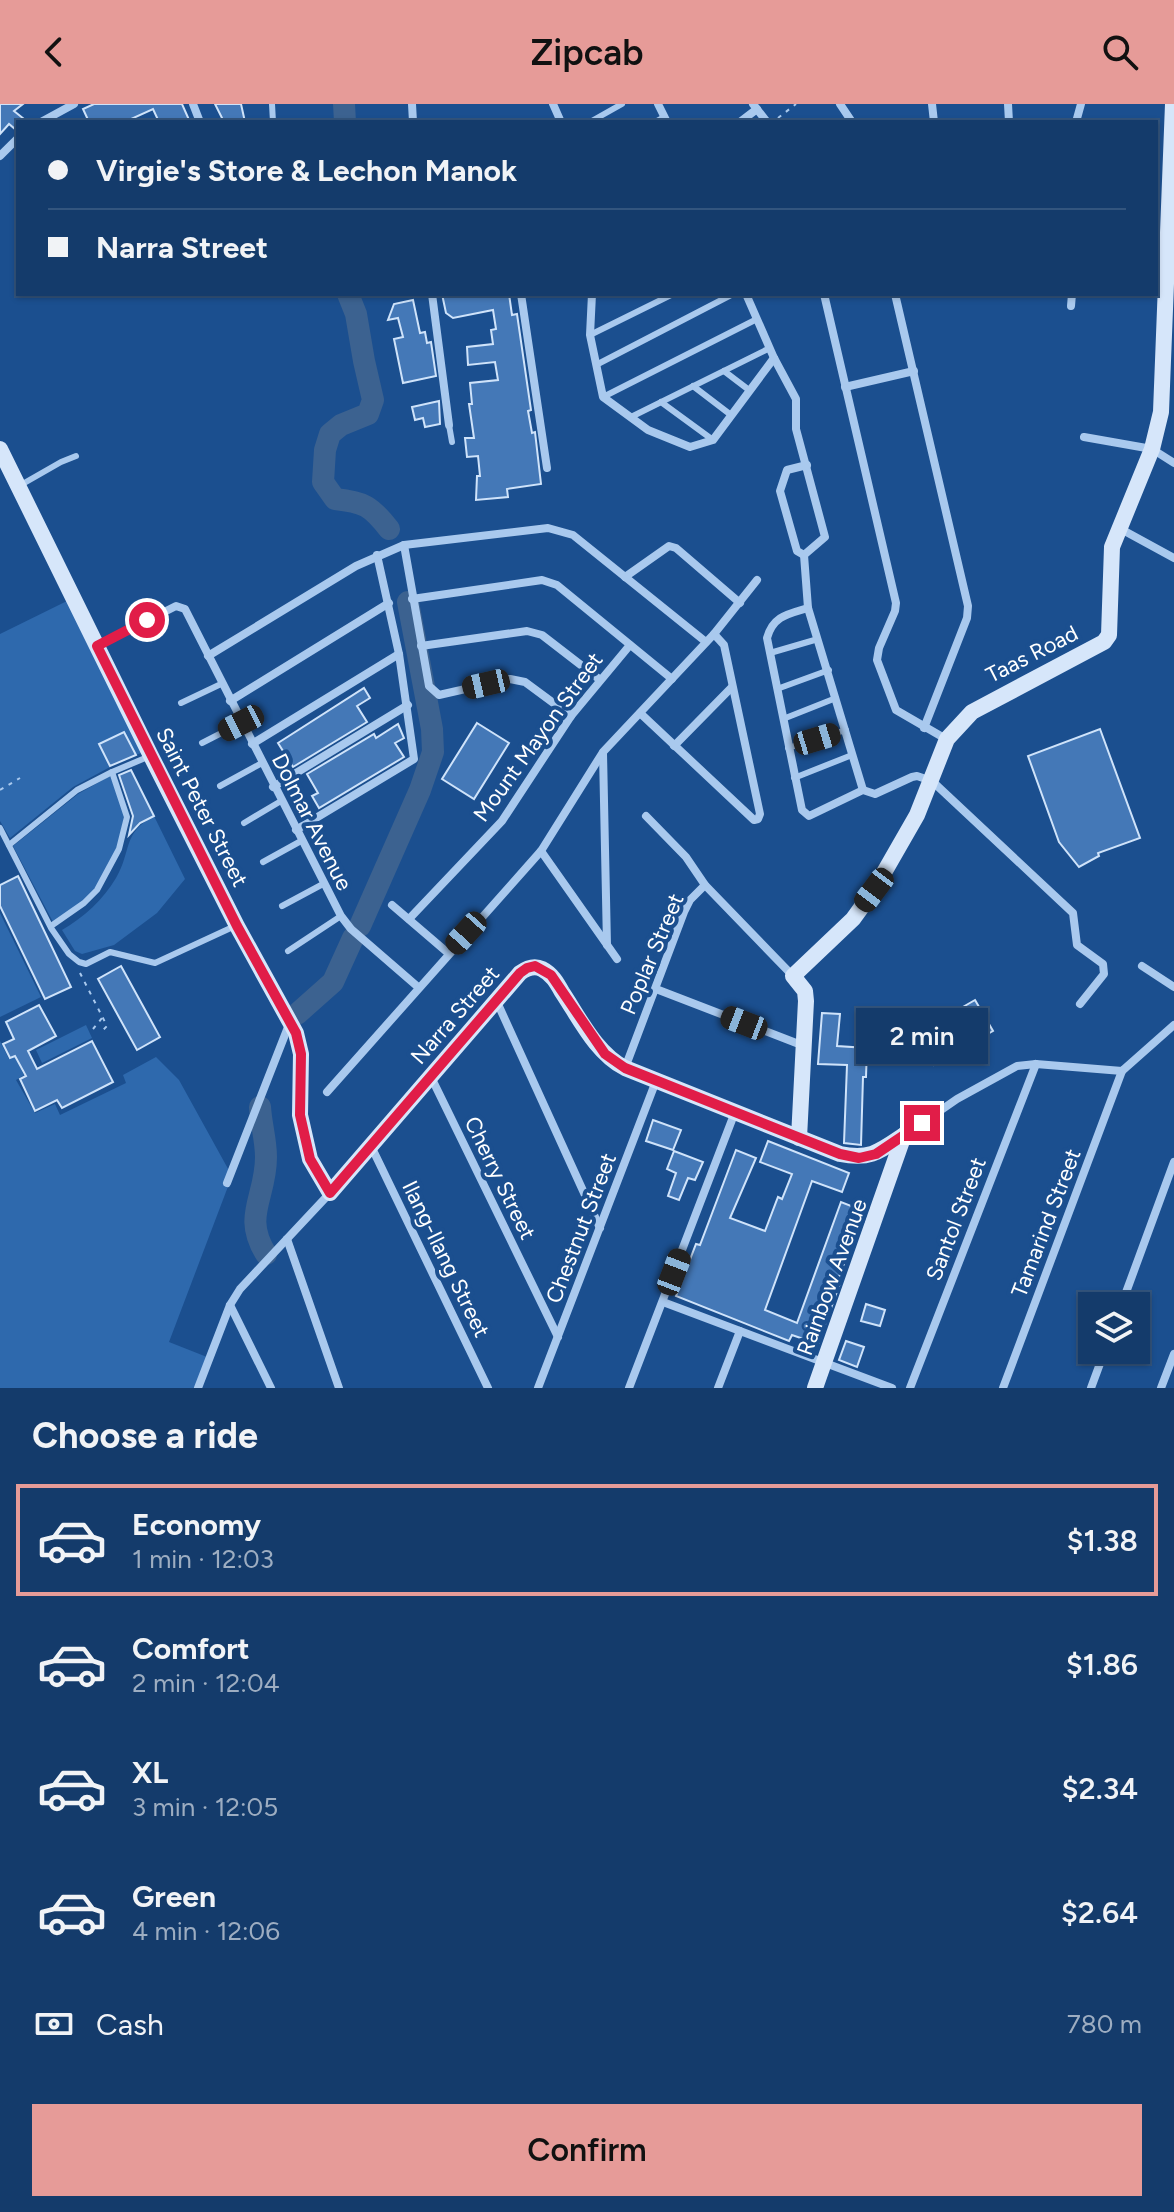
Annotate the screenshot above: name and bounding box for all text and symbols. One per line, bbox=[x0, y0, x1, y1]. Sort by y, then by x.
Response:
icon: back bbox=[32, 30, 76, 74]
icon: search bbox=[1098, 30, 1142, 74]
text: Zipcab bbox=[530, 31, 644, 74]
text: Virgie's Store & Lechon Manok bbox=[96, 152, 517, 189]
text: Narra Street bbox=[96, 229, 268, 266]
route start bbox=[129, 602, 165, 638]
street label: Taas Road bbox=[982, 619, 1082, 689]
street label: Mount Mayon Street bbox=[467, 647, 609, 827]
car bbox=[460, 667, 512, 701]
car bbox=[214, 701, 268, 745]
car bbox=[791, 721, 843, 757]
street label: Saint Peter Street bbox=[150, 723, 254, 891]
street label: Dolmar Avenue bbox=[266, 749, 358, 895]
car bbox=[850, 864, 898, 916]
street label: Poplar Street bbox=[614, 889, 690, 1019]
car bbox=[441, 907, 491, 959]
street label: Narra Street bbox=[405, 960, 505, 1070]
car bbox=[717, 1003, 771, 1043]
callout: 2 min bbox=[856, 1007, 988, 1063]
text: 2 min bbox=[890, 1020, 954, 1052]
route end bbox=[904, 1105, 940, 1141]
street label: Cherry Street bbox=[459, 1112, 541, 1244]
street label: Tamarind Street bbox=[1005, 1145, 1087, 1301]
street label: Chestnut Street bbox=[540, 1149, 622, 1307]
street label: Santol Street bbox=[920, 1154, 992, 1284]
street label: Ilang-Ilang Street bbox=[396, 1176, 496, 1342]
street label: Rainbow Avenue bbox=[791, 1195, 873, 1359]
car bbox=[654, 1245, 694, 1299]
map controls bbox=[1078, 1292, 1150, 1364]
button: layers bbox=[1078, 1292, 1150, 1364]
text: Choose a ride bbox=[32, 1414, 258, 1457]
icon: car bbox=[36, 1504, 108, 1576]
text: Economy bbox=[132, 1506, 261, 1543]
text: $1.38 bbox=[1067, 1522, 1138, 1559]
text: 1 min · 12:03 bbox=[132, 1543, 274, 1575]
icon: car bbox=[36, 1628, 108, 1700]
text: Comfort bbox=[132, 1630, 250, 1667]
text: $1.86 bbox=[1066, 1646, 1138, 1683]
text: 2 min · 12:04 bbox=[132, 1667, 280, 1699]
icon: car bbox=[36, 1752, 108, 1824]
text: XL bbox=[132, 1754, 168, 1791]
text: $2.34 bbox=[1062, 1770, 1138, 1807]
text: 3 min · 12:05 bbox=[132, 1791, 278, 1823]
icon: car bbox=[36, 1876, 108, 1948]
text: Green bbox=[132, 1878, 216, 1915]
text: $2.64 bbox=[1061, 1894, 1138, 1931]
text: 4 min · 12:06 bbox=[132, 1915, 280, 1947]
icon: cash bbox=[32, 2002, 76, 2046]
text: Cash bbox=[96, 2006, 164, 2043]
text: 780 m bbox=[1067, 2008, 1142, 2040]
button: Confirm bbox=[32, 2104, 1142, 2196]

